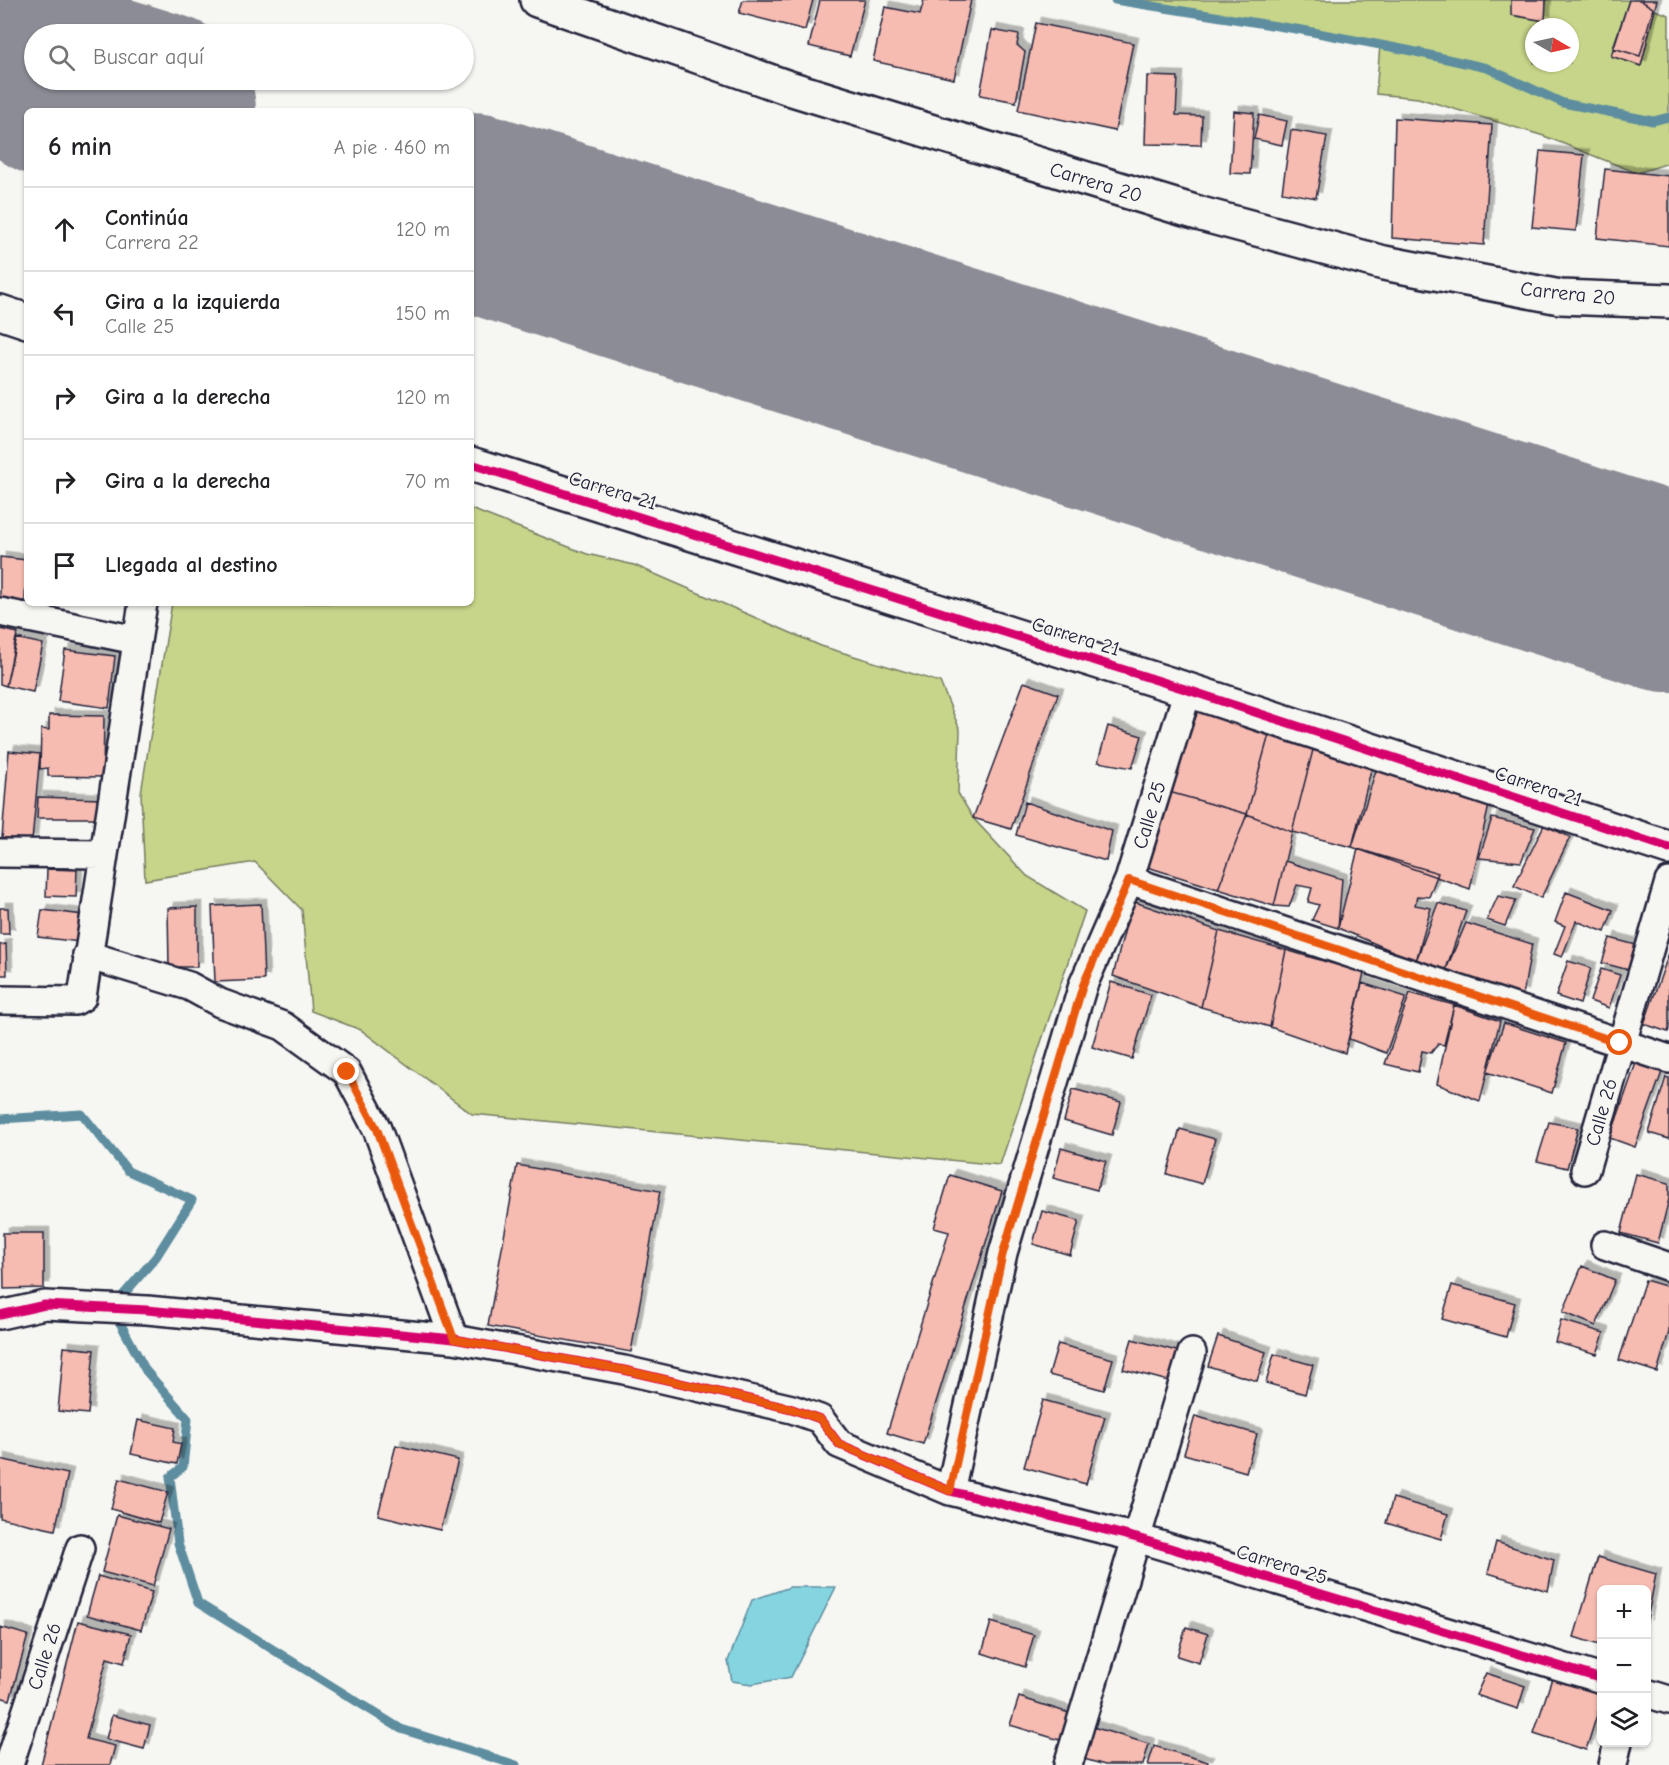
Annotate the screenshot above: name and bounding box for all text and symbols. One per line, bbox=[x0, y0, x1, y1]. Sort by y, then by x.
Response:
north arrow bbox=[1525, 18, 1579, 72]
search box bbox=[24, 24, 474, 90]
icon: search bbox=[45, 41, 78, 74]
text: Buscar aquí bbox=[93, 44, 204, 70]
text: 6 min bbox=[48, 132, 112, 162]
text: A pie · 460 m bbox=[334, 136, 450, 159]
street label: Carrera 20 bbox=[1047, 158, 1145, 207]
text: Continúa bbox=[105, 205, 189, 231]
icon: ahead bbox=[48, 213, 81, 246]
text: 120 m bbox=[396, 218, 450, 241]
text: Carrera 22 bbox=[105, 231, 199, 254]
street label: Carrera 20 bbox=[1519, 277, 1617, 310]
text: Gira a la izquierda bbox=[105, 289, 280, 315]
icon: left bbox=[48, 297, 81, 330]
text: 150 m bbox=[396, 302, 450, 325]
text: Calle 25 bbox=[105, 315, 174, 338]
icon: right bbox=[48, 381, 81, 414]
text: Gira a la derecha bbox=[105, 384, 271, 410]
text: 120 m bbox=[396, 386, 450, 409]
icon: right bbox=[48, 465, 81, 498]
street label: Carrera 21 bbox=[566, 466, 660, 515]
text: Gira a la derecha bbox=[105, 468, 271, 494]
text: 70 m bbox=[405, 470, 450, 493]
icon: arrive bbox=[48, 549, 81, 582]
text: Llegada al destino bbox=[105, 552, 278, 578]
street label: Carrera 21 bbox=[1029, 612, 1123, 661]
street label: Carrera 21 bbox=[1492, 761, 1586, 811]
street label: Calle 25 bbox=[1128, 779, 1171, 852]
route start bbox=[1606, 1029, 1632, 1055]
route end bbox=[333, 1058, 359, 1084]
street label: Calle 26 bbox=[1581, 1076, 1622, 1149]
street label: Carrera 25 bbox=[1234, 1540, 1330, 1589]
map controls bbox=[1597, 1585, 1651, 1747]
button: + bbox=[1597, 1585, 1651, 1639]
street label: Calle 26 bbox=[23, 1620, 66, 1693]
button: − bbox=[1597, 1639, 1651, 1693]
button: layers bbox=[1597, 1693, 1651, 1747]

